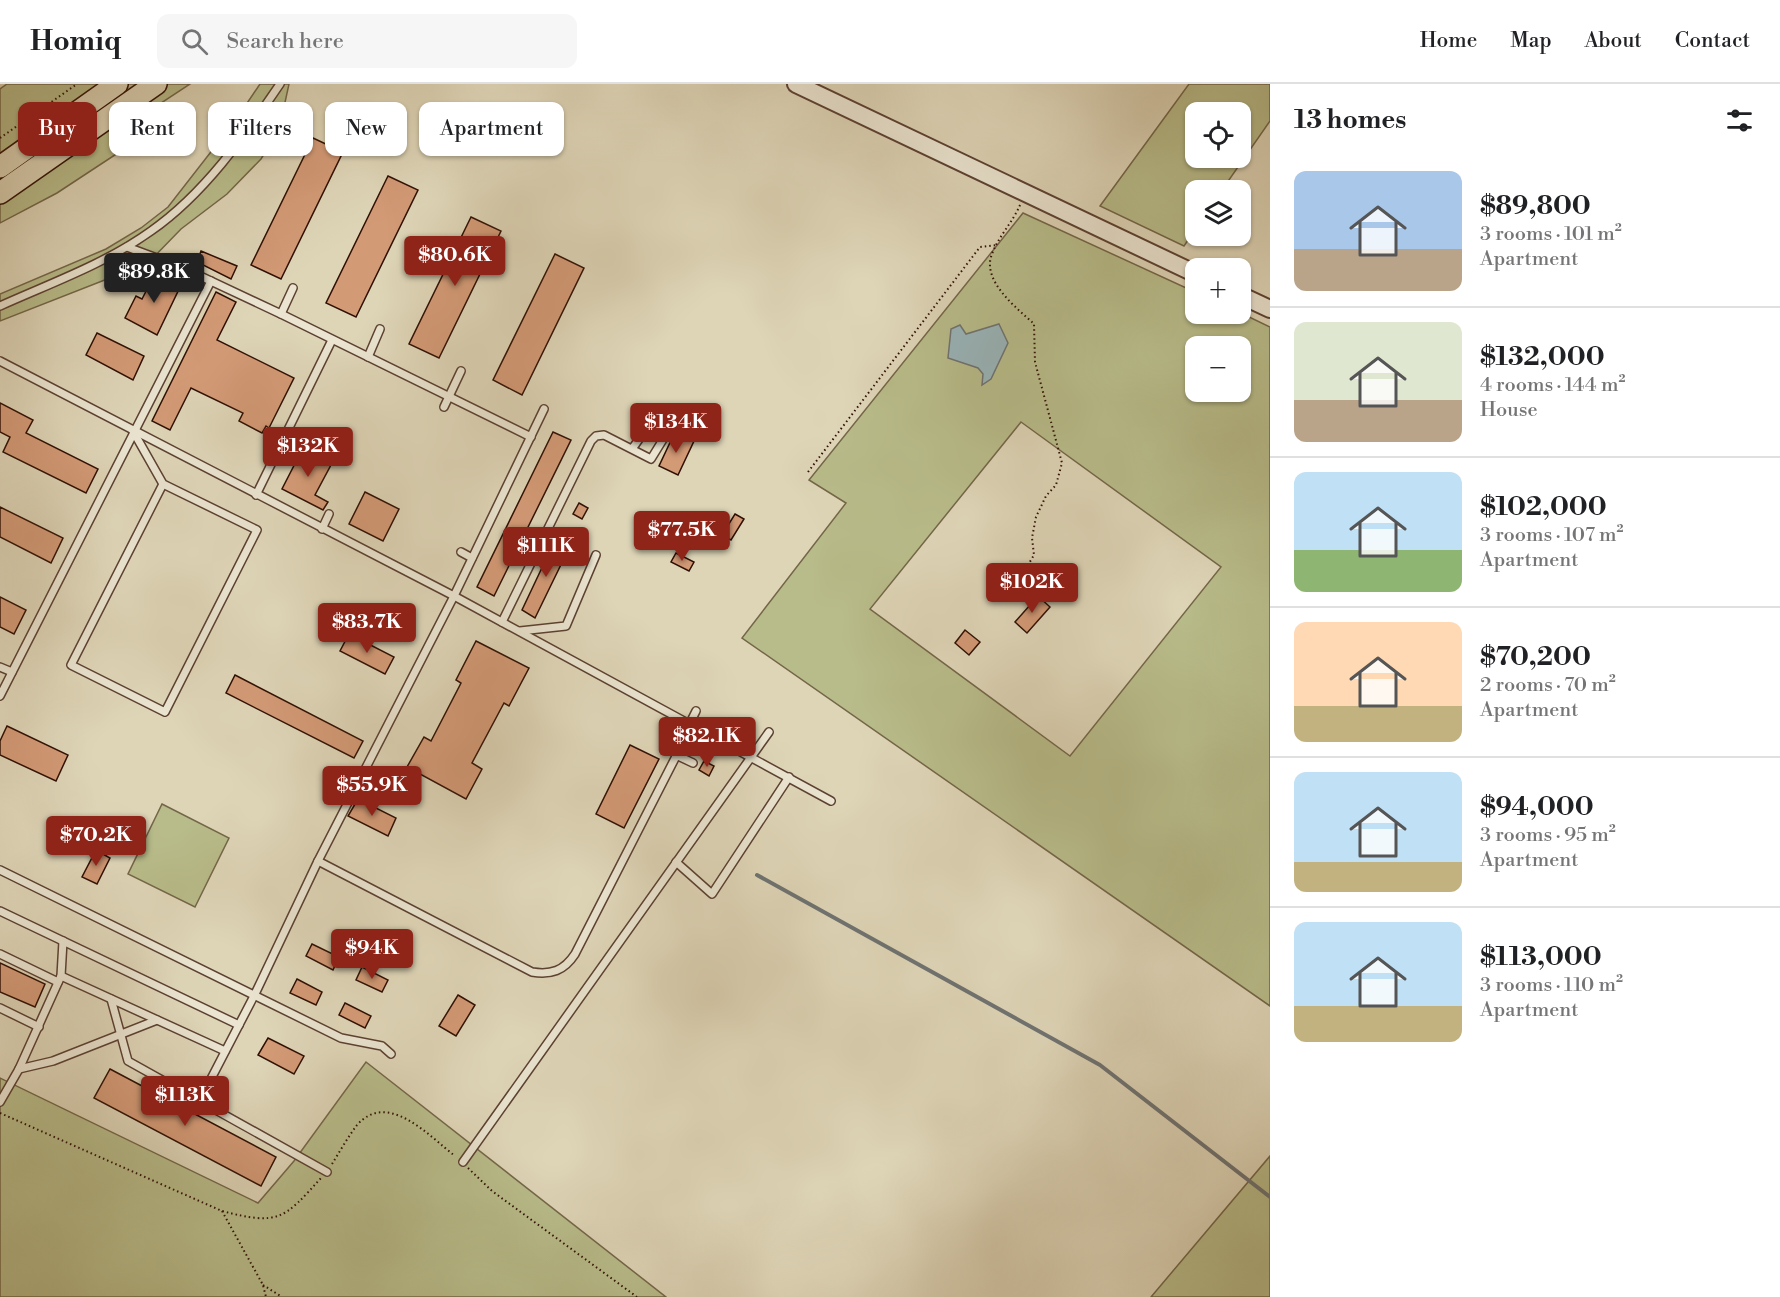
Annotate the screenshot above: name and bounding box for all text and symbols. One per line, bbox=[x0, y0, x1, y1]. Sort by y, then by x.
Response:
search box bbox=[157, 14, 577, 68]
text: Homiq bbox=[30, 24, 121, 59]
icon: search bbox=[178, 25, 211, 58]
text: Search here bbox=[226, 28, 344, 55]
text: Home bbox=[1420, 28, 1477, 54]
text: Map bbox=[1510, 28, 1552, 54]
text: About bbox=[1585, 28, 1642, 54]
text: Contact bbox=[1675, 28, 1750, 54]
chip: Buy bbox=[18, 102, 97, 156]
chip: Rent bbox=[109, 102, 196, 156]
chip: Filters bbox=[208, 102, 313, 156]
chip: New bbox=[325, 102, 407, 156]
chip: Apartment bbox=[419, 102, 564, 156]
map controls bbox=[1185, 102, 1251, 402]
button: locate bbox=[1185, 102, 1251, 168]
text: 13 homes bbox=[1294, 104, 1406, 136]
icon: filters bbox=[1723, 104, 1756, 137]
button: layers bbox=[1185, 180, 1251, 246]
text: $89,800 bbox=[1480, 190, 1591, 222]
icon: home bbox=[1342, 195, 1414, 267]
text: 3 rooms · 101 m² bbox=[1480, 222, 1622, 247]
pin: $80.6K bbox=[406, 236, 504, 287]
text: $80.6K bbox=[418, 243, 492, 268]
text: Apartment bbox=[1480, 247, 1578, 272]
pin: $89.8K bbox=[105, 253, 203, 304]
button: + bbox=[1185, 258, 1251, 324]
text: $89.8K bbox=[118, 260, 190, 285]
button: − bbox=[1185, 336, 1251, 402]
text: $132,000 bbox=[1480, 341, 1605, 373]
icon: home bbox=[1342, 346, 1414, 418]
text: 4 rooms · 144 m² bbox=[1480, 373, 1625, 398]
text: House bbox=[1480, 398, 1538, 423]
pin: $134K bbox=[634, 403, 718, 454]
text: $134K bbox=[644, 410, 708, 435]
pin: $132K bbox=[266, 427, 350, 478]
text: $132K bbox=[277, 434, 339, 459]
text: $102,000 bbox=[1480, 491, 1607, 523]
icon: home bbox=[1342, 496, 1414, 568]
pin: $77.5K bbox=[633, 511, 731, 562]
text: $77.5K bbox=[648, 518, 716, 543]
text: 3 rooms · 107 m² bbox=[1480, 523, 1624, 548]
pin: $111K bbox=[504, 527, 588, 578]
text: $111K bbox=[517, 534, 575, 559]
text: Apartment bbox=[1480, 548, 1578, 573]
pin: $102K bbox=[990, 563, 1074, 614]
text: $102K bbox=[1000, 570, 1064, 595]
pin: $83.7K bbox=[318, 603, 416, 654]
text: $83.7K bbox=[332, 610, 402, 635]
text: $70,200 bbox=[1480, 641, 1591, 673]
icon: home bbox=[1342, 646, 1414, 718]
text: 2 rooms · 70 m² bbox=[1480, 673, 1616, 698]
text: Apartment bbox=[1480, 698, 1578, 723]
pin: $82.1K bbox=[658, 717, 756, 768]
text: $82.1K bbox=[673, 724, 741, 749]
pin: $55.9K bbox=[323, 766, 421, 817]
text: $55.9K bbox=[337, 773, 407, 798]
text: $94,000 bbox=[1480, 791, 1594, 823]
icon: home bbox=[1342, 796, 1414, 868]
pin: $70.2K bbox=[47, 816, 145, 867]
text: $70.2K bbox=[60, 823, 132, 848]
text: 3 rooms · 95 m² bbox=[1480, 823, 1616, 848]
text: Apartment bbox=[1480, 848, 1578, 873]
pin: $94K bbox=[336, 929, 408, 980]
text: $94K bbox=[345, 936, 399, 961]
text: $113,000 bbox=[1480, 941, 1602, 973]
icon: home bbox=[1342, 946, 1414, 1018]
text: 3 rooms · 110 m² bbox=[1480, 973, 1623, 998]
text: Apartment bbox=[1480, 998, 1578, 1023]
pin: $113K bbox=[143, 1076, 227, 1127]
text: $113K bbox=[155, 1083, 215, 1108]

